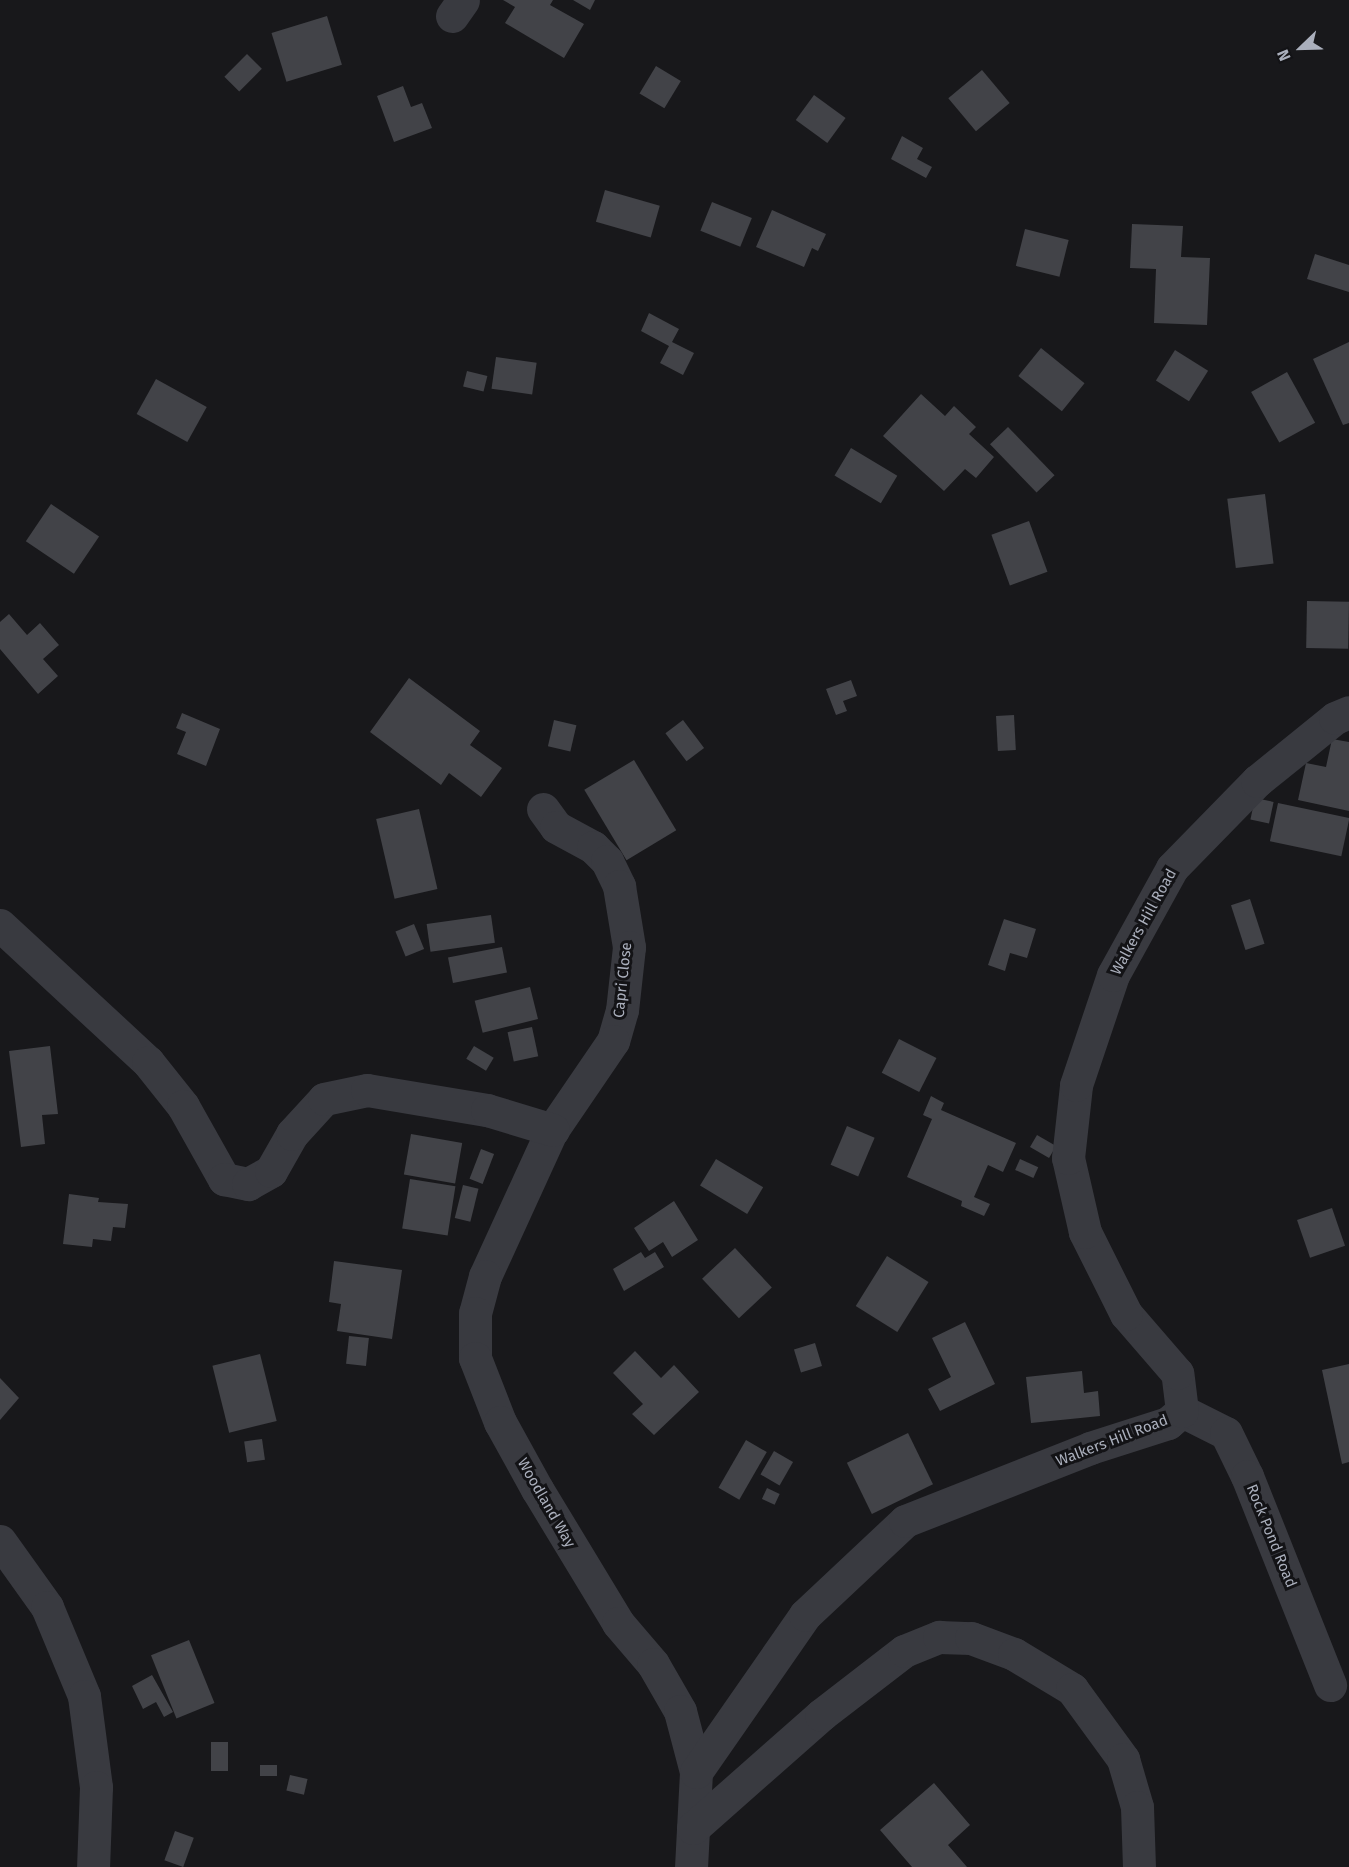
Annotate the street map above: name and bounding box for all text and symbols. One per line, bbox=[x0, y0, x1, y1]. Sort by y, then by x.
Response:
north arrow bbox=[1271, 18, 1331, 78]
text: N bbox=[1273, 47, 1295, 64]
street label: Walkers Hill Road bbox=[1107, 866, 1181, 978]
street label: Capri Close bbox=[610, 941, 636, 1019]
street label: Walkers Hill Road bbox=[1054, 1411, 1170, 1471]
street label: Woodland Way bbox=[513, 1455, 579, 1551]
street label: Rock Pond Road bbox=[1242, 1482, 1300, 1590]

